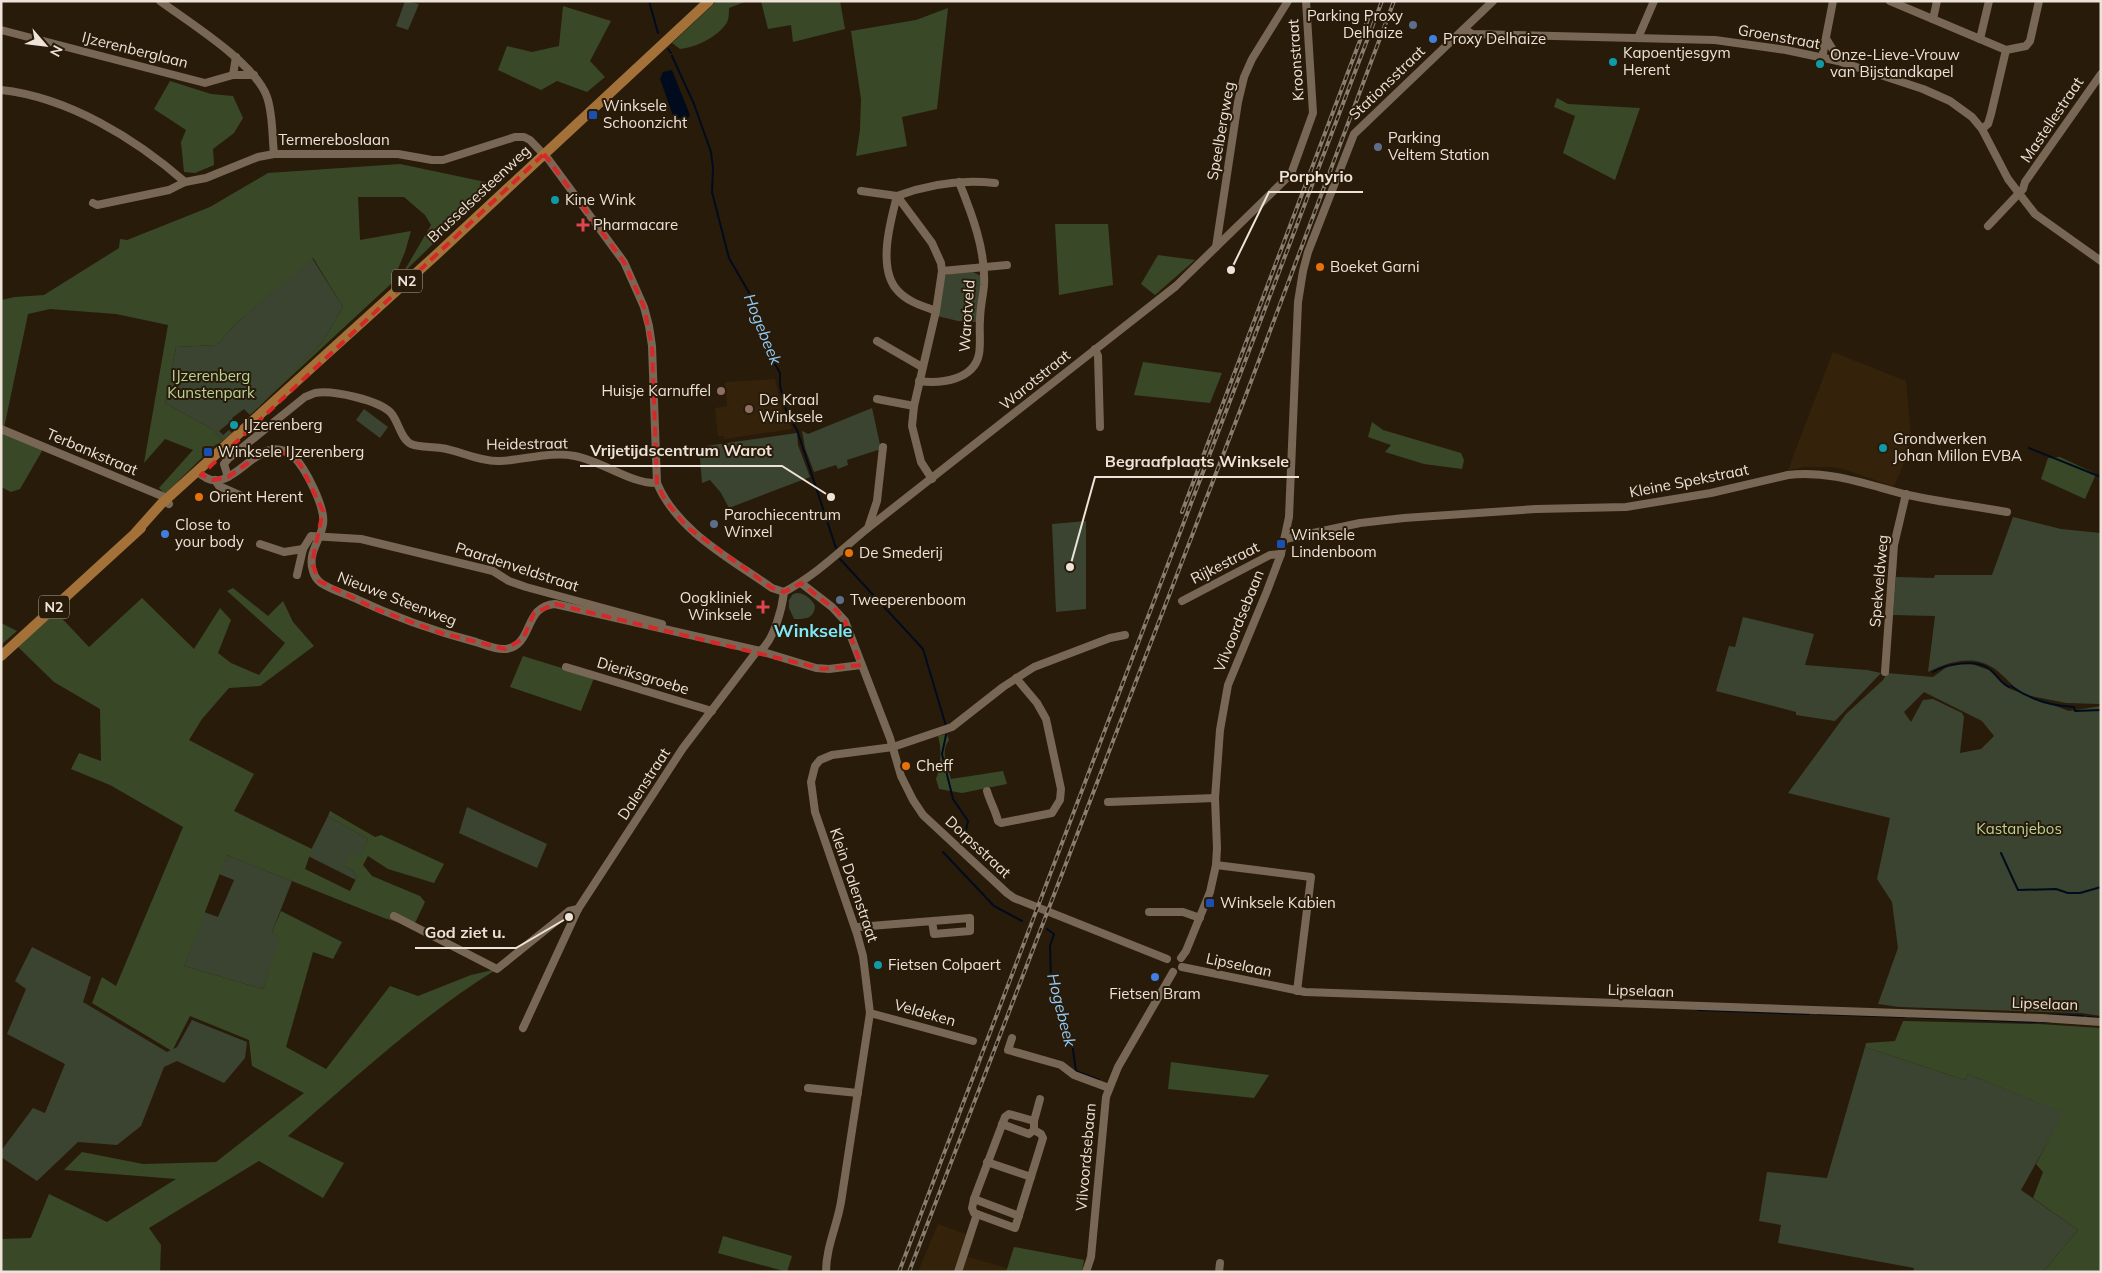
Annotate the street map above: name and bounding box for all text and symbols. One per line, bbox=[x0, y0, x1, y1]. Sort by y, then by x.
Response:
place label: Parking Proxy Delhaize bbox=[1307, 6, 1403, 42]
street label: Kroonstraat bbox=[1283, 18, 1308, 102]
marker: Parking Proxy Delhaize bbox=[1407, 19, 1419, 31]
north arrow bbox=[20, 20, 70, 70]
street label: Groenstraat bbox=[1737, 20, 1822, 53]
street label: IJzerenberglaan bbox=[80, 27, 190, 72]
place label: Proxy Delhaize bbox=[1443, 29, 1546, 48]
marker: Proxy Delhaize bbox=[1427, 33, 1439, 45]
text: N bbox=[46, 42, 67, 60]
street label: Stationsstraat bbox=[1345, 42, 1429, 124]
place label: Kapoentjesgym Herent bbox=[1623, 43, 1731, 79]
place label: Onze-Lieve-Vrouw van Bijstandkapel bbox=[1830, 45, 1960, 81]
marker: Kapoentjesgym Herent bbox=[1607, 56, 1619, 68]
marker: Onze-Lieve-Vrouw van Bijstandkapel bbox=[1814, 58, 1826, 70]
street label: Mastellestraat bbox=[2016, 73, 2087, 166]
street label: Speelbergweg bbox=[1202, 80, 1239, 182]
place label: Winksele Schoonzicht bbox=[603, 96, 687, 132]
marker: Winksele Schoonzicht bbox=[587, 109, 599, 121]
place label: Parking Veltem Station bbox=[1388, 128, 1489, 164]
street label: Termereboslaan bbox=[278, 130, 390, 149]
street label: Brusselsesteenweg bbox=[423, 141, 534, 246]
marker: Parking Veltem Station bbox=[1372, 141, 1384, 153]
callout: Porphyrio bbox=[1269, 161, 1363, 192]
text: Porphyrio bbox=[1279, 166, 1353, 186]
place label: Kine Wink bbox=[565, 190, 636, 209]
marker: Kine Wink bbox=[549, 194, 561, 206]
place label: Pharmacare bbox=[593, 215, 678, 234]
marker: Pharmacare bbox=[577, 219, 589, 231]
place label: Boeket Garni bbox=[1330, 257, 1420, 276]
marker: Boeket Garni bbox=[1314, 261, 1326, 273]
road number: N2 bbox=[392, 270, 422, 292]
street label: Warotveld bbox=[954, 279, 979, 353]
water label: Hogebeek bbox=[740, 290, 787, 368]
street label: Warotstraat bbox=[996, 345, 1074, 414]
park label: IJzerenberg Kunstenpark bbox=[167, 366, 255, 402]
place label: Huisje Karnuffel bbox=[601, 381, 711, 400]
marker: Huisje Karnuffel bbox=[715, 385, 727, 397]
place label: De Kraal Winksele bbox=[759, 390, 823, 426]
marker: De Kraal Winksele bbox=[743, 403, 755, 415]
place label: IJzerenberg bbox=[244, 415, 322, 434]
marker: IJzerenberg bbox=[228, 419, 240, 431]
street label: Terbankstraat bbox=[44, 424, 141, 479]
place label: Grondwerken Johan Millon EVBA bbox=[1893, 429, 2022, 465]
street label: Heidestraat bbox=[486, 433, 568, 454]
callout: Vrijetijdscentrum Warot bbox=[580, 435, 782, 466]
text: Vrijetijdscentrum Warot bbox=[589, 440, 772, 460]
place label: Winksele IJzerenberg bbox=[218, 442, 364, 461]
marker: Grondwerken Johan Millon EVBA bbox=[1877, 442, 1889, 454]
marker: Winksele IJzerenberg bbox=[202, 446, 214, 458]
callout: Begraafplaats Winksele bbox=[1095, 446, 1299, 477]
text: Begraafplaats Winksele bbox=[1105, 451, 1289, 471]
street label: Kleine Spekstraat bbox=[1628, 460, 1750, 501]
place label: Orient Herent bbox=[209, 487, 303, 506]
marker: Orient Herent bbox=[193, 491, 205, 503]
place label: Parochiecentrum Winxel bbox=[724, 505, 841, 541]
place label: Close to your body bbox=[175, 515, 244, 551]
marker: Parochiecentrum Winxel bbox=[708, 518, 720, 530]
place label: Winksele Lindenboom bbox=[1291, 525, 1377, 561]
marker: Close to your body bbox=[159, 528, 171, 540]
street label: Spekveldweg bbox=[1865, 534, 1892, 628]
street label: Rijkestraat bbox=[1187, 537, 1262, 588]
street label: Paardenveldstraat bbox=[453, 538, 581, 595]
marker: Winksele Lindenboom bbox=[1275, 538, 1287, 550]
place label: De Smederij bbox=[859, 543, 943, 562]
marker: De Smederij bbox=[843, 547, 855, 559]
street label: Nieuwe Steenweg bbox=[335, 567, 460, 630]
street label: Vilvoordsebaan bbox=[1209, 567, 1268, 675]
place label: Oogkliniek Winksele bbox=[680, 588, 752, 624]
place label: Tweeperenboom bbox=[850, 590, 966, 609]
marker: Tweeperenboom bbox=[834, 594, 846, 606]
road number: N2 bbox=[39, 596, 69, 618]
marker: Oogkliniek Winksele bbox=[756, 600, 770, 614]
district label: Winksele bbox=[774, 619, 853, 642]
street label: Dieriksgroebe bbox=[595, 653, 691, 699]
street label: Dalenstraat bbox=[613, 744, 674, 823]
place label: Cheff bbox=[916, 756, 954, 775]
marker: Cheff bbox=[900, 760, 912, 772]
street label: Dorpsstraat bbox=[942, 811, 1015, 882]
park label: Kastanjebos bbox=[1976, 819, 2062, 838]
street label: Klein Dalenstraat bbox=[826, 825, 883, 944]
place label: Winksele Kabien bbox=[1220, 893, 1336, 912]
marker: Winksele Kabien bbox=[1204, 897, 1216, 909]
callout: God ziet u. bbox=[415, 917, 516, 948]
text: God ziet u. bbox=[425, 922, 505, 942]
street label: Lipselaan bbox=[1204, 948, 1274, 981]
place label: Fietsen Colpaert bbox=[888, 955, 1001, 974]
marker: Fietsen Colpaert bbox=[872, 959, 884, 971]
water label: Hogebeek bbox=[1043, 971, 1081, 1050]
marker: Fietsen Bram bbox=[1149, 971, 1161, 983]
street label: Lipselaan bbox=[1607, 980, 1675, 1001]
place label: Fietsen Bram bbox=[1109, 984, 1201, 1003]
street label: Lipselaan bbox=[2011, 993, 2079, 1014]
street label: Veldeken bbox=[892, 995, 958, 1030]
street label: Vilvoordsebaan bbox=[1071, 1102, 1100, 1212]

